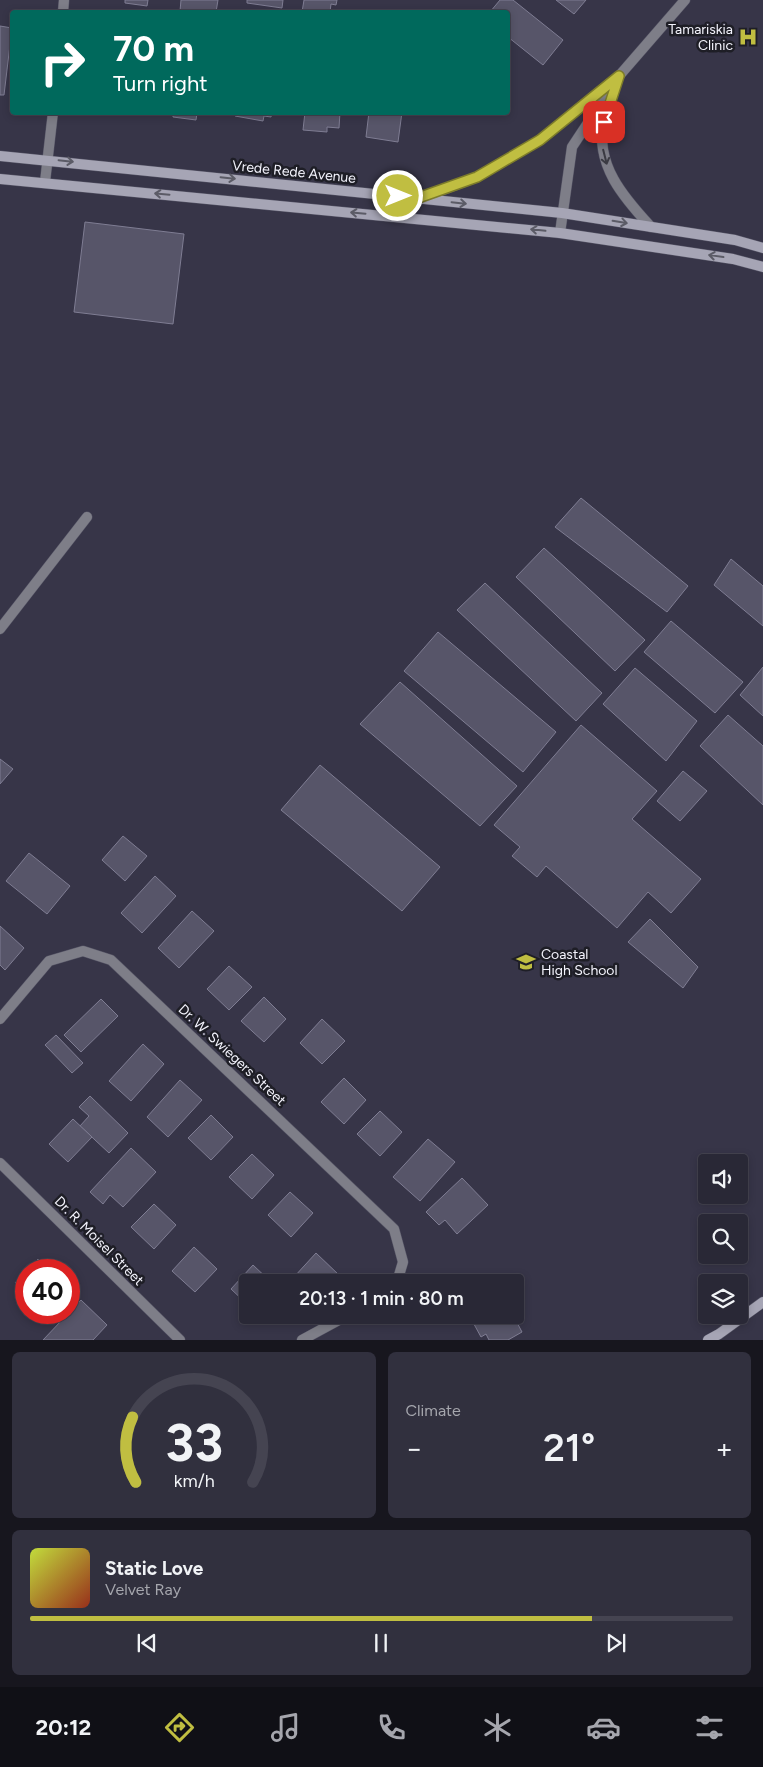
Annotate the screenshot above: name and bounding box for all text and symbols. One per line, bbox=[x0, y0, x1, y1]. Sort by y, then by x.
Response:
place label: Tamariskia Clinic bbox=[668, 21, 733, 54]
hospital icon: Tamariskia Clinic bbox=[737, 26, 759, 48]
text: 70 m bbox=[113, 28, 194, 70]
icon: right bbox=[30, 30, 95, 95]
text: Turn right bbox=[113, 70, 208, 97]
pin bbox=[583, 101, 625, 143]
icon: arrive bbox=[590, 108, 618, 136]
one-way arrow bbox=[601, 148, 610, 164]
one-way arrow bbox=[58, 157, 74, 166]
street label: Vrede Rede Avenue bbox=[231, 157, 357, 187]
position arrow bbox=[371, 169, 423, 221]
one-way arrow bbox=[219, 174, 235, 183]
one-way arrow bbox=[154, 189, 170, 199]
one-way arrow bbox=[451, 198, 467, 207]
one-way arrow bbox=[351, 208, 367, 217]
one-way arrow bbox=[612, 217, 628, 227]
one-way arrow bbox=[530, 226, 546, 235]
one-way arrow bbox=[708, 251, 724, 261]
place label: Coastal High School bbox=[541, 946, 618, 979]
school or university icon: Coastal High School bbox=[515, 951, 537, 973]
street label: Dr. W. Swiegers Street bbox=[175, 1001, 289, 1109]
map controls bbox=[698, 1154, 748, 1324]
button: sound bbox=[698, 1154, 748, 1204]
street label: Dr. R. Moisel Street bbox=[51, 1193, 147, 1289]
button: search bbox=[698, 1214, 748, 1264]
speed limit sign: 40 bbox=[15, 1259, 80, 1324]
button: layers bbox=[698, 1274, 748, 1324]
text: 20:13 · 1 min · 80 m bbox=[299, 1287, 464, 1310]
text: Climate bbox=[406, 1401, 461, 1420]
text: 33 bbox=[165, 1412, 223, 1474]
text: 21° bbox=[543, 1425, 595, 1471]
text: − bbox=[406, 1431, 423, 1465]
text: + bbox=[716, 1431, 733, 1465]
text: km/h bbox=[173, 1470, 214, 1491]
text: Static Love bbox=[105, 1557, 203, 1580]
text: Velvet Ray bbox=[105, 1580, 181, 1599]
icon: previous bbox=[133, 1629, 161, 1657]
icon: pause bbox=[367, 1629, 395, 1657]
icon: next bbox=[602, 1629, 630, 1657]
icon: directions bbox=[162, 1710, 197, 1745]
icon: music bbox=[268, 1710, 303, 1745]
icon: phone bbox=[374, 1710, 409, 1745]
icon: climate bbox=[480, 1710, 515, 1745]
icon: car bbox=[586, 1710, 621, 1745]
icon: filters bbox=[692, 1710, 727, 1745]
text: 20:12 bbox=[36, 1714, 91, 1741]

